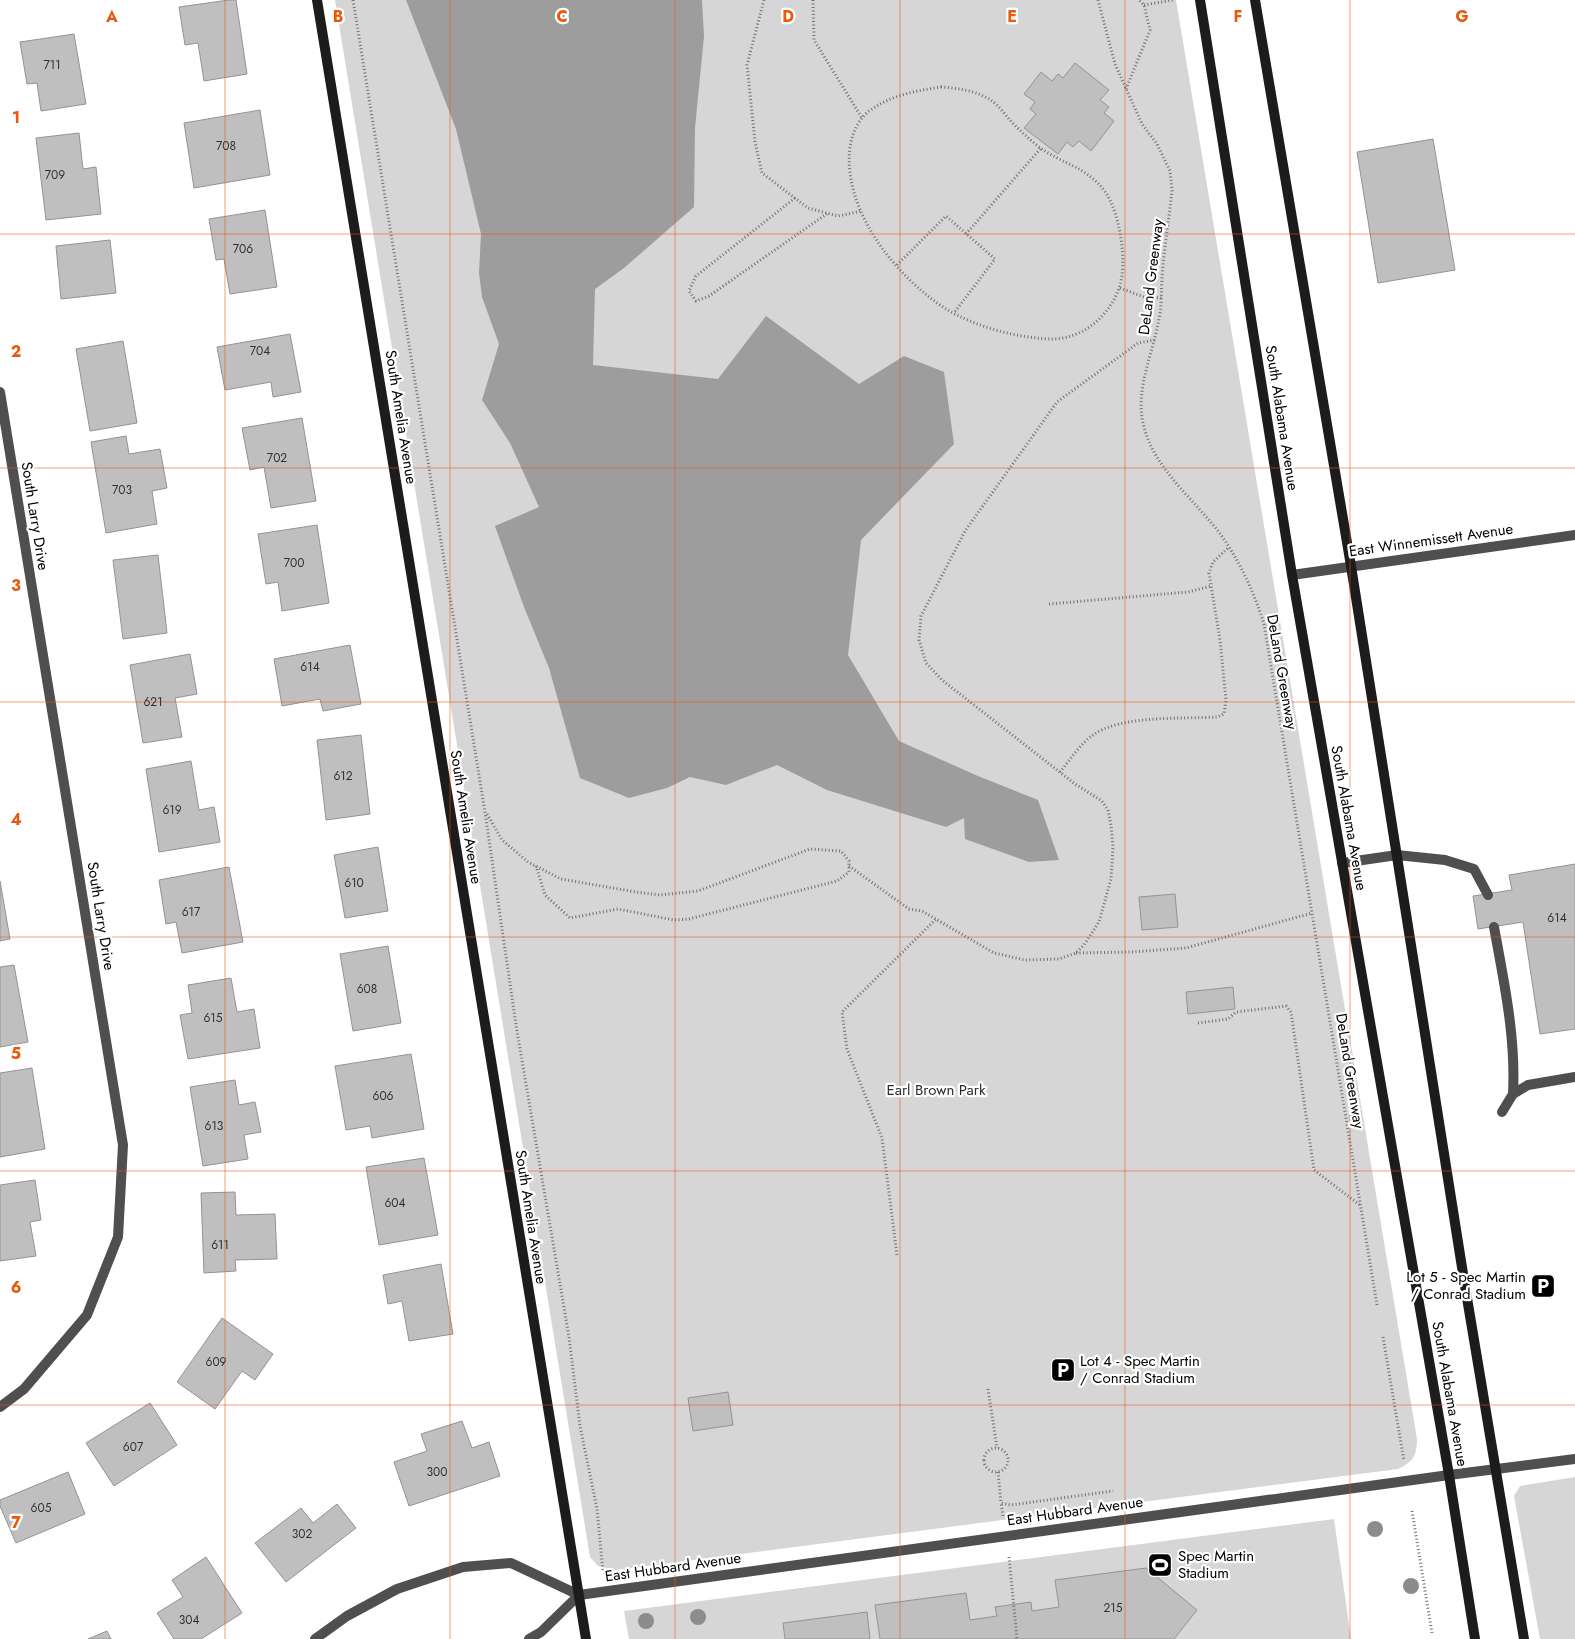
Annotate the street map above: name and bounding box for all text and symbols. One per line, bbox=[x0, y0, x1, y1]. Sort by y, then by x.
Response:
text: A bbox=[105, 5, 118, 28]
text: B bbox=[333, 5, 343, 28]
text: C bbox=[556, 5, 568, 28]
text: D bbox=[782, 5, 794, 28]
text: E bbox=[1007, 5, 1017, 28]
text: F bbox=[1234, 5, 1242, 28]
text: G bbox=[1455, 5, 1469, 28]
house number: 711 bbox=[43, 56, 61, 74]
text: 1 bbox=[12, 106, 20, 129]
house number: 708 bbox=[216, 137, 236, 155]
house number: 709 bbox=[45, 166, 65, 184]
street label: DeLand Greenway bbox=[1133, 217, 1169, 336]
house number: 706 bbox=[233, 240, 253, 258]
text: 2 bbox=[11, 340, 21, 363]
house number: 704 bbox=[250, 342, 270, 360]
street label: South Alabama Avenue bbox=[1260, 344, 1304, 492]
street label: South Amelia Avenue bbox=[380, 348, 422, 486]
house number: 702 bbox=[267, 449, 287, 467]
street label: South Larry Drive bbox=[16, 460, 54, 572]
house number: 703 bbox=[112, 481, 132, 499]
street label: East Winnemissett Avenue bbox=[1347, 518, 1515, 562]
house number: 700 bbox=[284, 554, 304, 572]
text: 3 bbox=[11, 574, 21, 597]
street label: DeLand Greenway bbox=[1261, 613, 1303, 732]
house number: 614 bbox=[300, 658, 320, 676]
house number: 621 bbox=[143, 693, 163, 711]
street label: South Alabama Avenue bbox=[1325, 744, 1373, 892]
street label: South Amelia Avenue bbox=[445, 748, 487, 886]
house number: 612 bbox=[333, 767, 353, 785]
house number: 619 bbox=[162, 801, 182, 819]
text: 4 bbox=[10, 808, 22, 831]
street label: South Larry Drive bbox=[82, 860, 120, 972]
house number: 610 bbox=[344, 874, 364, 892]
house number: 617 bbox=[182, 903, 201, 921]
house number: 614 bbox=[1547, 909, 1567, 927]
house number: 608 bbox=[357, 980, 377, 998]
house number: 615 bbox=[203, 1009, 223, 1027]
street label: DeLand Greenway bbox=[1330, 1012, 1370, 1131]
text: 5 bbox=[11, 1042, 21, 1065]
park label: Earl Brown Park bbox=[886, 1079, 986, 1101]
house number: 606 bbox=[372, 1087, 394, 1105]
house number: 613 bbox=[205, 1117, 224, 1135]
street label: South Amelia Avenue bbox=[510, 1148, 552, 1286]
house number: 604 bbox=[384, 1194, 406, 1212]
house number: 611 bbox=[211, 1236, 229, 1254]
place label: Lot 5 - Spec Martin / Conrad Stadium bbox=[1406, 1266, 1526, 1305]
parking icon: Lot 5 - Spec Martin / Conrad Stadium bbox=[1530, 1273, 1556, 1299]
text: 6 bbox=[11, 1276, 21, 1299]
street label: South Alabama Avenue bbox=[1426, 1320, 1474, 1468]
place label: Lot 4 - Spec Martin / Conrad Stadium bbox=[1080, 1350, 1200, 1389]
house number: 609 bbox=[205, 1353, 227, 1371]
parking icon: Lot 4 - Spec Martin / Conrad Stadium bbox=[1050, 1357, 1076, 1383]
house number: 607 bbox=[123, 1438, 144, 1456]
house number: 300 bbox=[427, 1463, 447, 1481]
street label: East Hubbard Avenue bbox=[1005, 1491, 1145, 1531]
house number: 605 bbox=[31, 1499, 52, 1517]
text: 7 bbox=[11, 1511, 21, 1534]
house number: 302 bbox=[292, 1525, 312, 1543]
place label: Spec Martin Stadium bbox=[1178, 1545, 1254, 1584]
street label: East Hubbard Avenue bbox=[603, 1547, 743, 1587]
sports icon: Spec Martin Stadium bbox=[1147, 1552, 1173, 1578]
house number: 215 bbox=[1104, 1599, 1123, 1617]
house number: 304 bbox=[179, 1611, 199, 1629]

